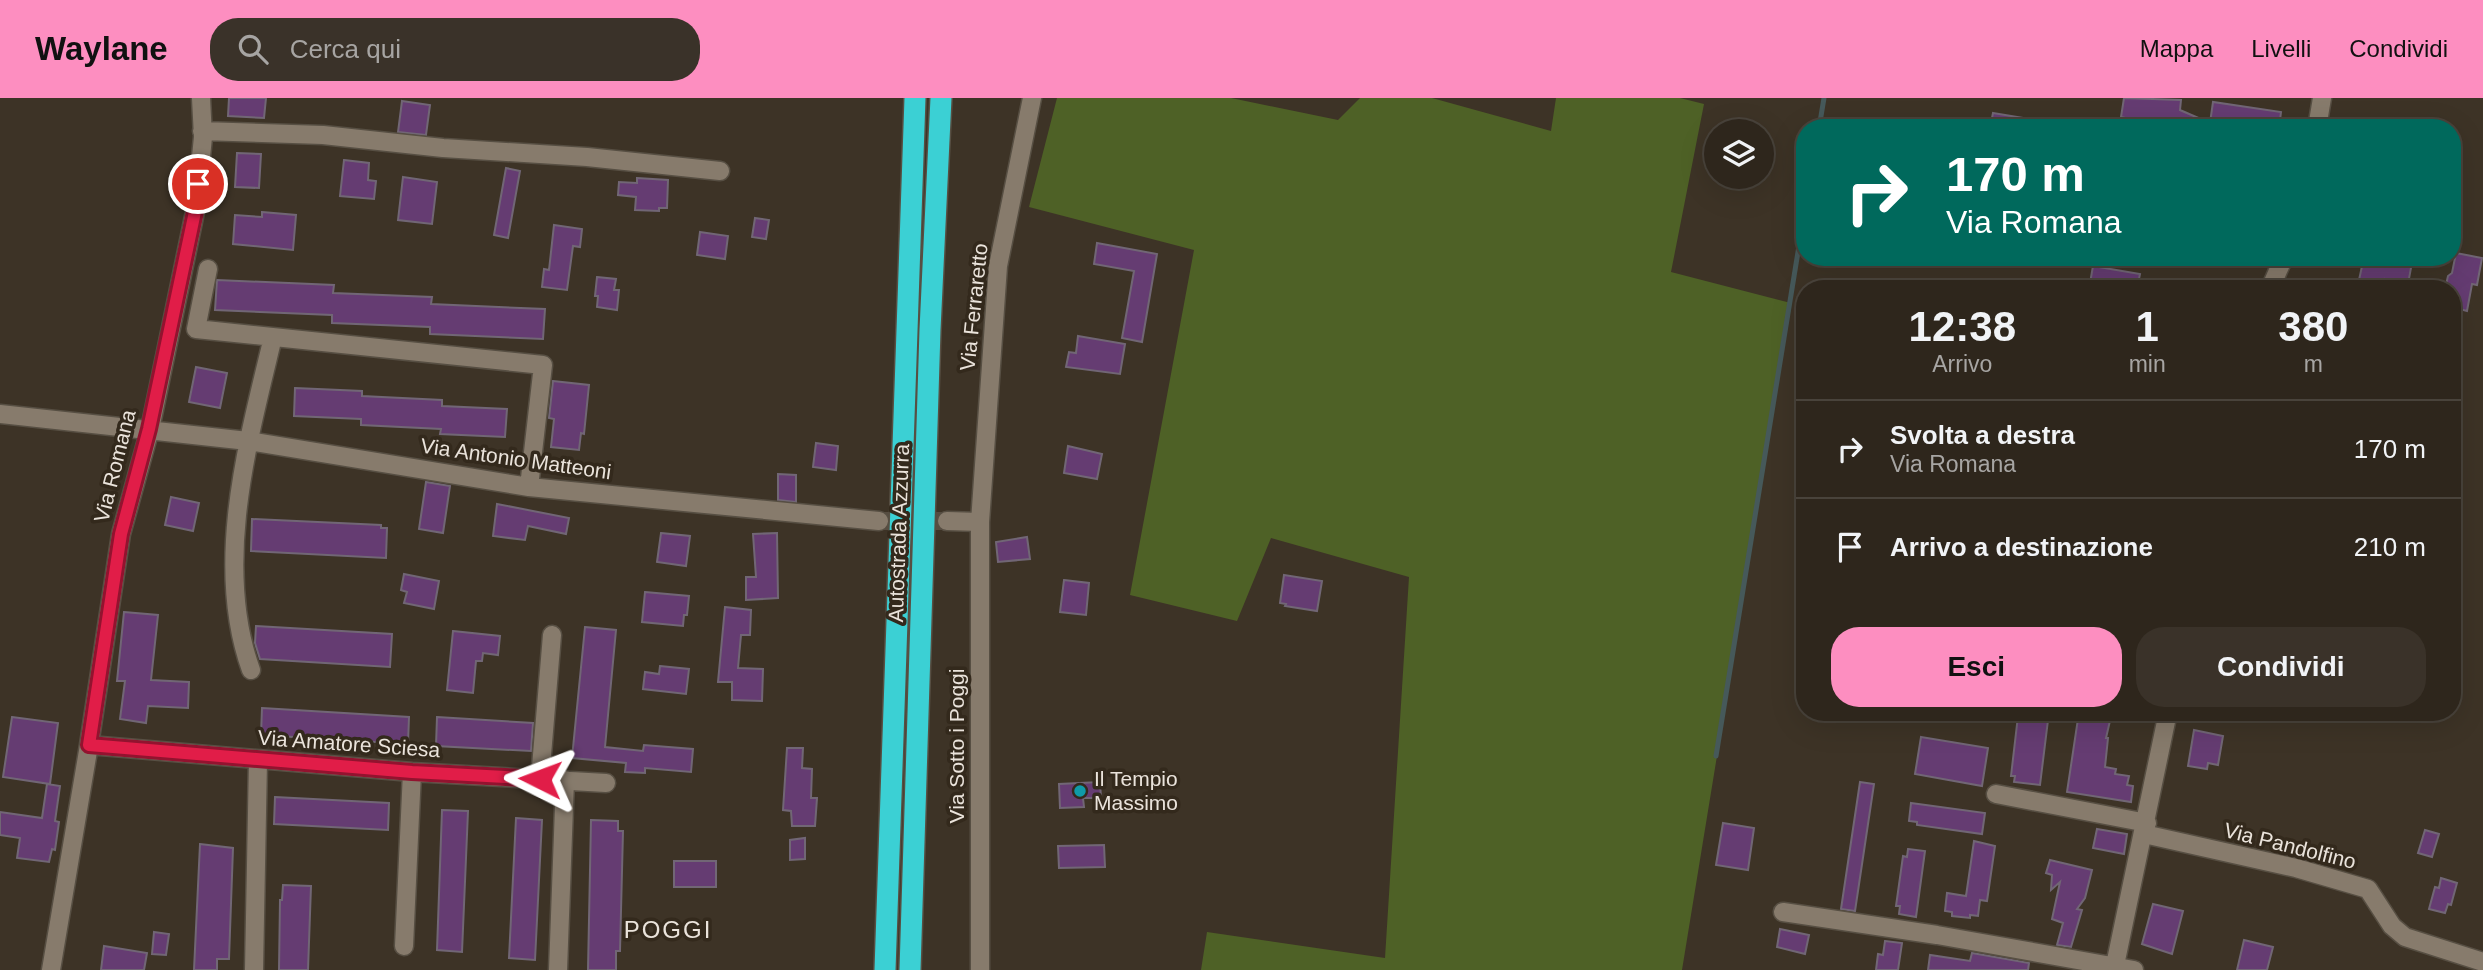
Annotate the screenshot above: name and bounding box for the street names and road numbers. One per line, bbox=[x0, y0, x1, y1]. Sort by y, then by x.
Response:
street label: Via Ferraretto bbox=[955, 242, 992, 372]
street label: Via Romana bbox=[89, 407, 140, 525]
street label: Via Antonio Matteoni bbox=[419, 434, 613, 483]
street label: Autostrada Azzurra bbox=[884, 443, 913, 623]
street label: Via Sotto i Poggi bbox=[945, 669, 968, 823]
street label: Via Amatore Sciesa bbox=[257, 726, 441, 761]
street label: Via Pandolfino bbox=[2222, 818, 2358, 873]

